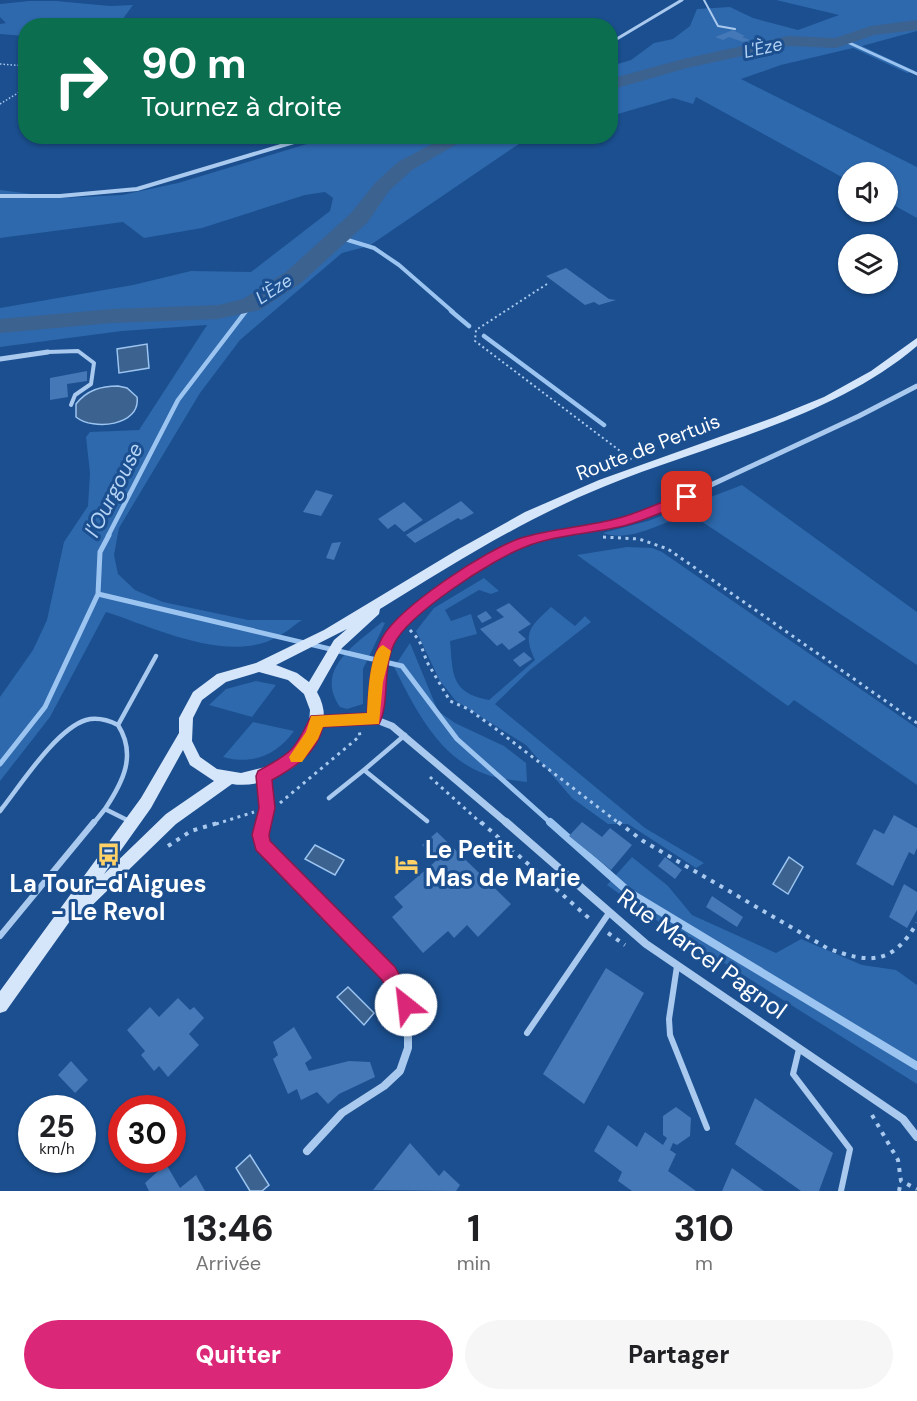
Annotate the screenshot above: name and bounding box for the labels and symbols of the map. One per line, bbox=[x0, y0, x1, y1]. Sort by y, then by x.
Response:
water label: L'Èze bbox=[741, 32, 785, 64]
water label: L'Èze bbox=[251, 268, 297, 310]
street label: Route de Pertuis bbox=[572, 408, 724, 486]
water label: l'Ourgouse bbox=[78, 438, 150, 542]
pin bbox=[661, 471, 712, 522]
place label: Le Petit Mas de Marie bbox=[425, 834, 581, 893]
bus stop icon: La Tour-d'Aigues - Le Revol bbox=[95, 841, 121, 867]
hotel icon: Le Petit Mas de Marie bbox=[394, 851, 420, 877]
place label: La Tour-d'Aigues - Le Revol bbox=[9, 868, 207, 927]
street label: Rue Marcel Pagnol bbox=[611, 882, 793, 1025]
position arrow bbox=[374, 973, 438, 1037]
speed limit sign: 30 bbox=[108, 1095, 186, 1173]

